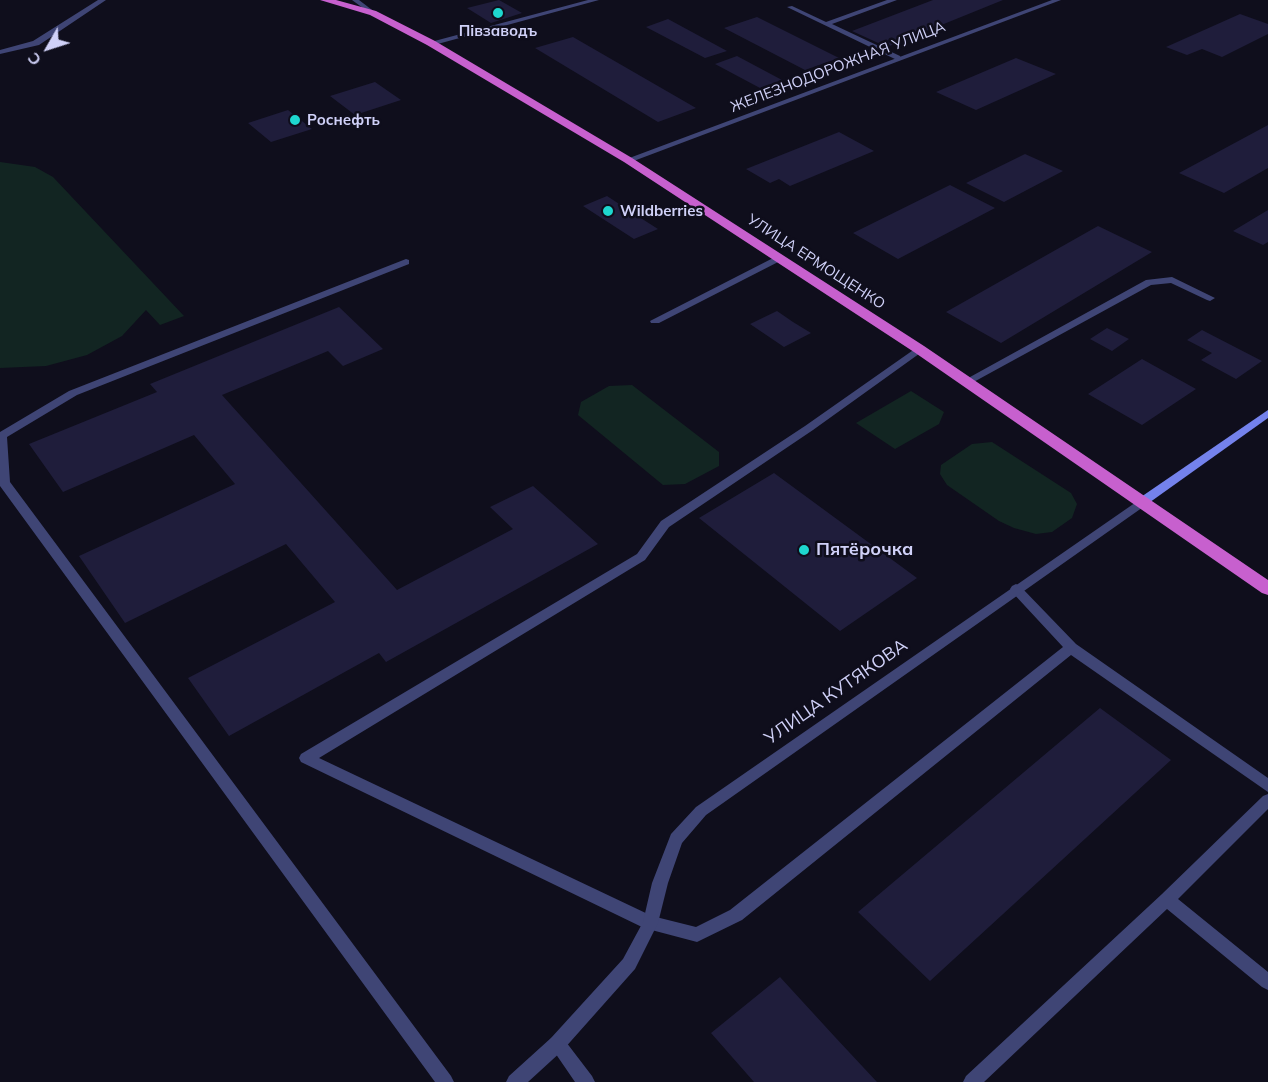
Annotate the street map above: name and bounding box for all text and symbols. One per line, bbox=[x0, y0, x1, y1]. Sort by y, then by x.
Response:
marker: Пiвзаводъ bbox=[491, 6, 505, 20]
north arrow bbox=[18, 18, 78, 78]
street label: ЖЕЛЕЗНОДОРОЖНАЯ УЛИЦА bbox=[728, 18, 948, 116]
place label: Пiвзаводъ bbox=[459, 22, 537, 40]
text: С bbox=[23, 49, 45, 70]
place label: Роснефть bbox=[307, 111, 380, 129]
marker: Роснефть bbox=[288, 113, 302, 127]
place label: Wildberries bbox=[620, 202, 703, 220]
marker: Wildberries bbox=[601, 204, 615, 218]
street label: УЛИЦА ЕРМОЩЕНКО bbox=[744, 211, 888, 313]
place label: Пятёрочка bbox=[816, 539, 913, 561]
marker: Пятёрочка bbox=[797, 543, 811, 557]
street label: УЛИЦА КУТЯКОВА bbox=[760, 635, 912, 749]

